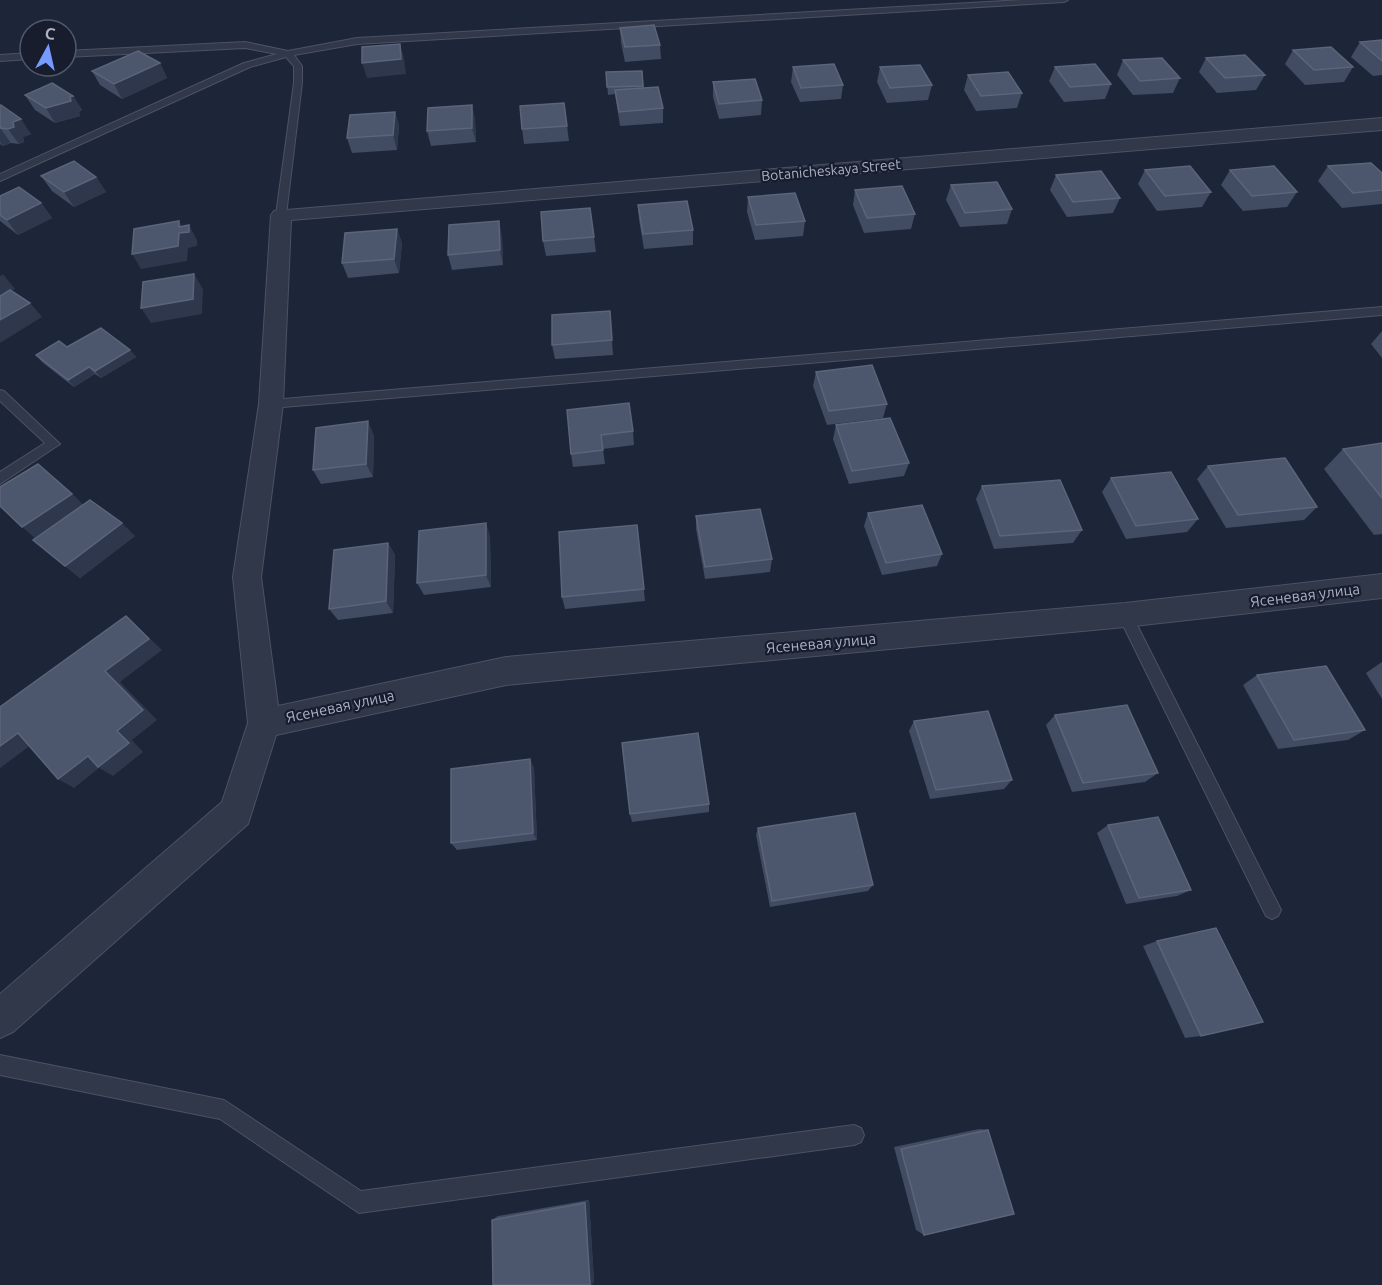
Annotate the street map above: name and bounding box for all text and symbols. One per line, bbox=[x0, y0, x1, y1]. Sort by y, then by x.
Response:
north arrow bbox=[18, 18, 78, 78]
text: С bbox=[44, 24, 56, 43]
street label: Botanicheskaya Street bbox=[761, 156, 902, 184]
street label: Ясеневая улица bbox=[1249, 580, 1361, 610]
street label: Ясеневая улица bbox=[765, 630, 877, 656]
street label: Ясеневая улица bbox=[284, 686, 396, 726]

